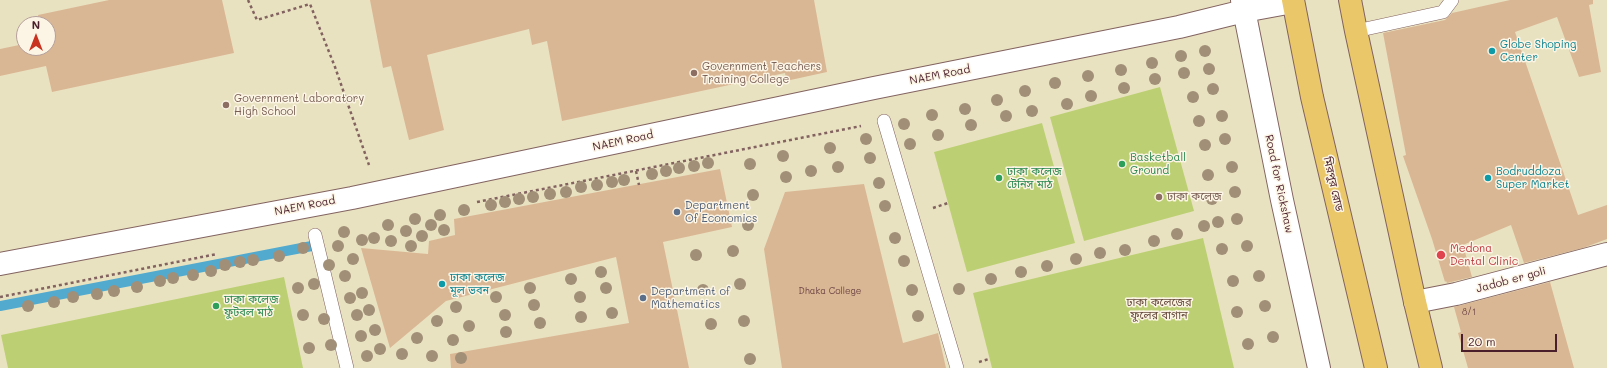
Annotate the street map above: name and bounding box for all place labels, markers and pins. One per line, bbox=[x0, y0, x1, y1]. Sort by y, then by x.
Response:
place label: Globe Shoping Center bbox=[1500, 38, 1576, 64]
marker: Globe Shoping Center bbox=[1487, 46, 1497, 56]
place label: Government Teachers Training College bbox=[702, 60, 821, 86]
marker: Government Teachers Training College bbox=[689, 68, 699, 78]
place label: Government Laboratory High School bbox=[234, 92, 364, 118]
marker: Government Laboratory High School bbox=[221, 100, 231, 110]
place label: Basketball Ground bbox=[1130, 151, 1186, 177]
marker: Basketball Ground bbox=[1117, 159, 1127, 169]
place label: ঢাকা কলেজ টেনিস মাঠ bbox=[1007, 165, 1062, 191]
place label: Bodruddoza Super Market bbox=[1496, 165, 1569, 191]
marker: ঢাকা কলেজ টেনিস মাঠ bbox=[994, 173, 1004, 183]
marker: Bodruddoza Super Market bbox=[1483, 173, 1493, 183]
place label: ঢাকা কলেজ bbox=[1167, 190, 1222, 204]
marker: ঢাকা কলেজ bbox=[1154, 192, 1164, 202]
place label: Department Of Economics bbox=[685, 199, 757, 225]
marker: Department Of Economics bbox=[672, 207, 682, 217]
place label: Medona Dental Clinic bbox=[1450, 242, 1518, 268]
marker: Medona Dental Clinic bbox=[1435, 249, 1447, 261]
place label: ঢাকা কলেজ মূল ভবন bbox=[450, 271, 505, 297]
marker: ঢাকা কলেজ মূল ভবন bbox=[437, 279, 447, 289]
place label: Department of Mathematics bbox=[651, 285, 730, 311]
place label: ঢাকা কলেজ ফুটবল মাঠ bbox=[224, 293, 279, 319]
marker: Department of Mathematics bbox=[638, 293, 648, 303]
marker: ঢাকা কলেজ ফুটবল মাঠ bbox=[211, 301, 221, 311]

